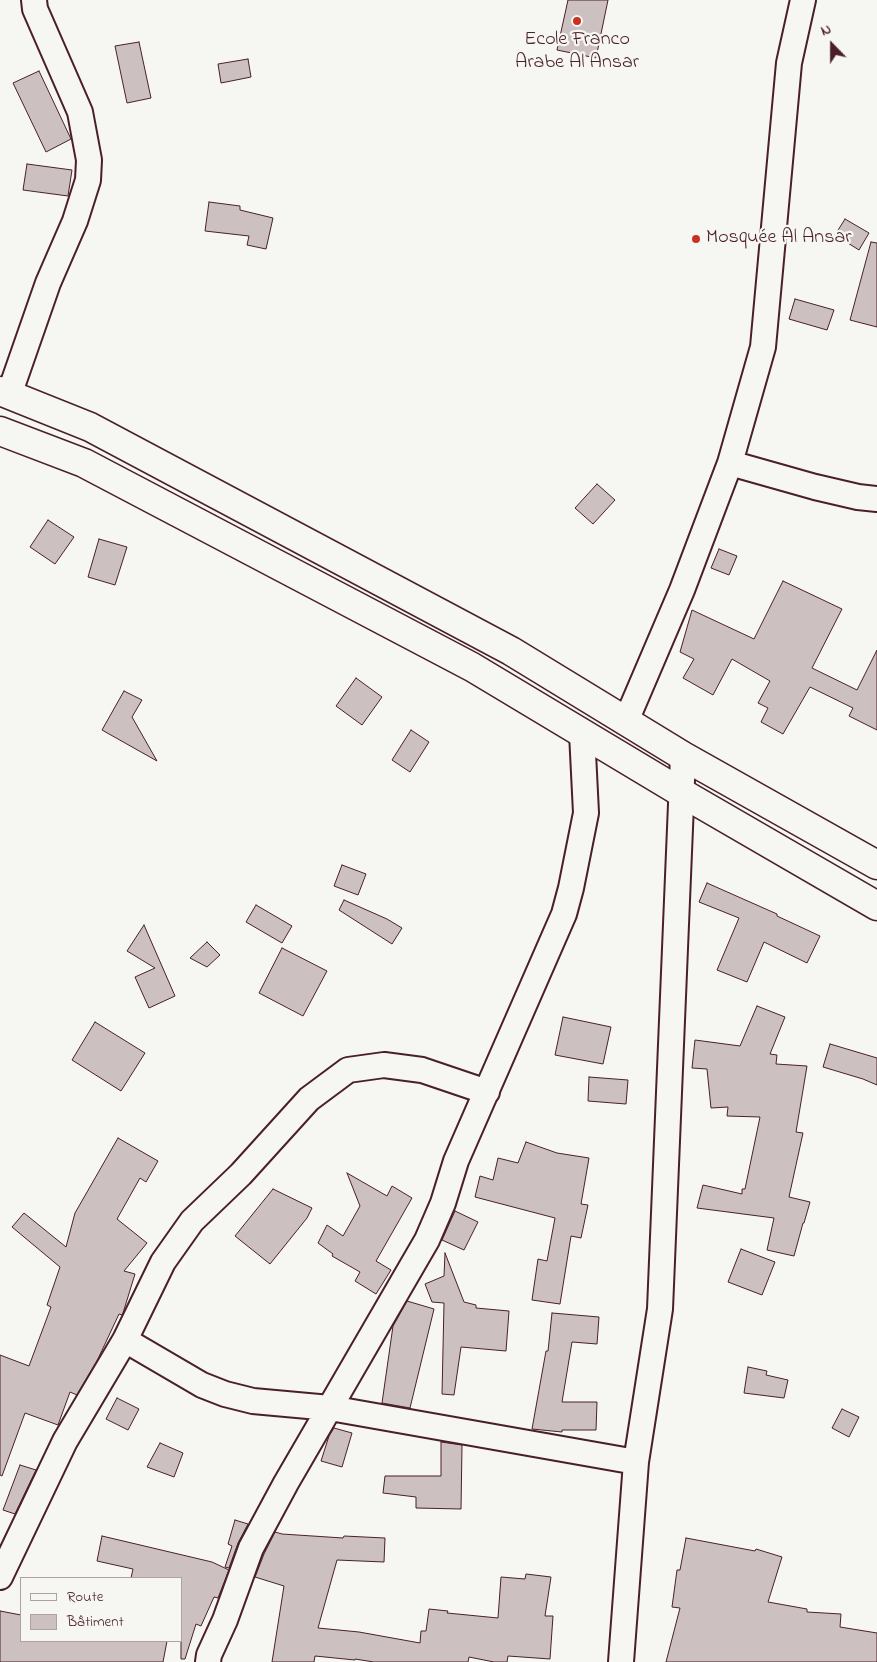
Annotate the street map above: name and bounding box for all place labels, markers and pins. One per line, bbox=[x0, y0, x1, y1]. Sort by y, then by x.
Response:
marker: Ecole Franco Arabe Al Ansar bbox=[571, 15, 583, 27]
place label: Ecole Franco Arabe Al Ansar bbox=[515, 29, 639, 76]
place label: Mosquée Al Ansar bbox=[706, 227, 851, 251]
marker: Mosquée Al Ansar bbox=[690, 233, 702, 245]

